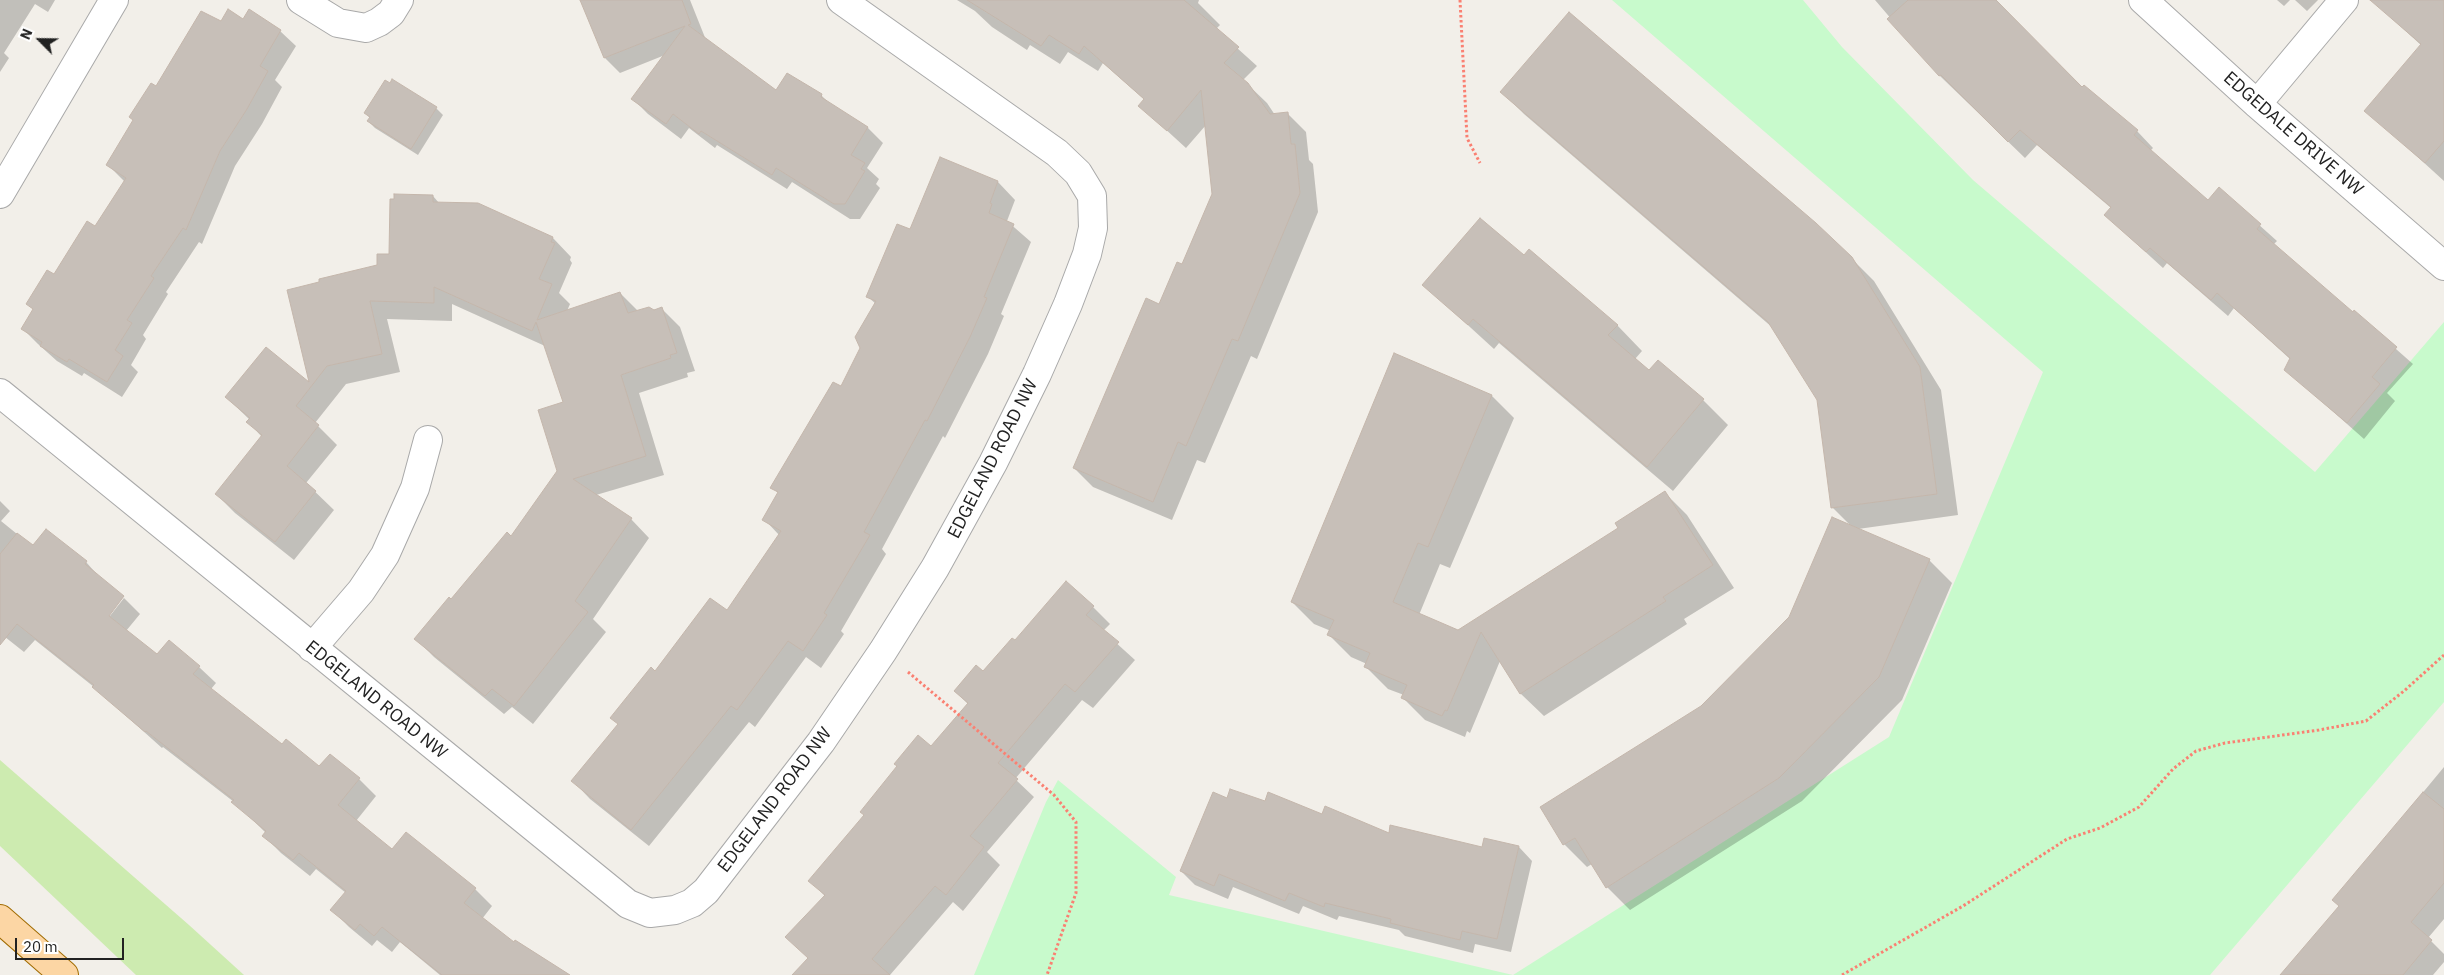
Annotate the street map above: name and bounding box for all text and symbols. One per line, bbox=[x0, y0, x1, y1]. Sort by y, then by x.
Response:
north arrow bbox=[15, 15, 65, 65]
text: N bbox=[16, 26, 36, 42]
street label: EDGEDALE DRIVE NW bbox=[2219, 67, 2367, 201]
street label: EDGELAND ROAD NW bbox=[943, 376, 1043, 542]
street label: EDGELAND ROAD NW bbox=[301, 636, 451, 764]
street label: EDGELAND ROAD NW bbox=[713, 723, 837, 877]
scale bar bbox=[18, 928, 126, 960]
text: 20 m bbox=[23, 937, 58, 956]

